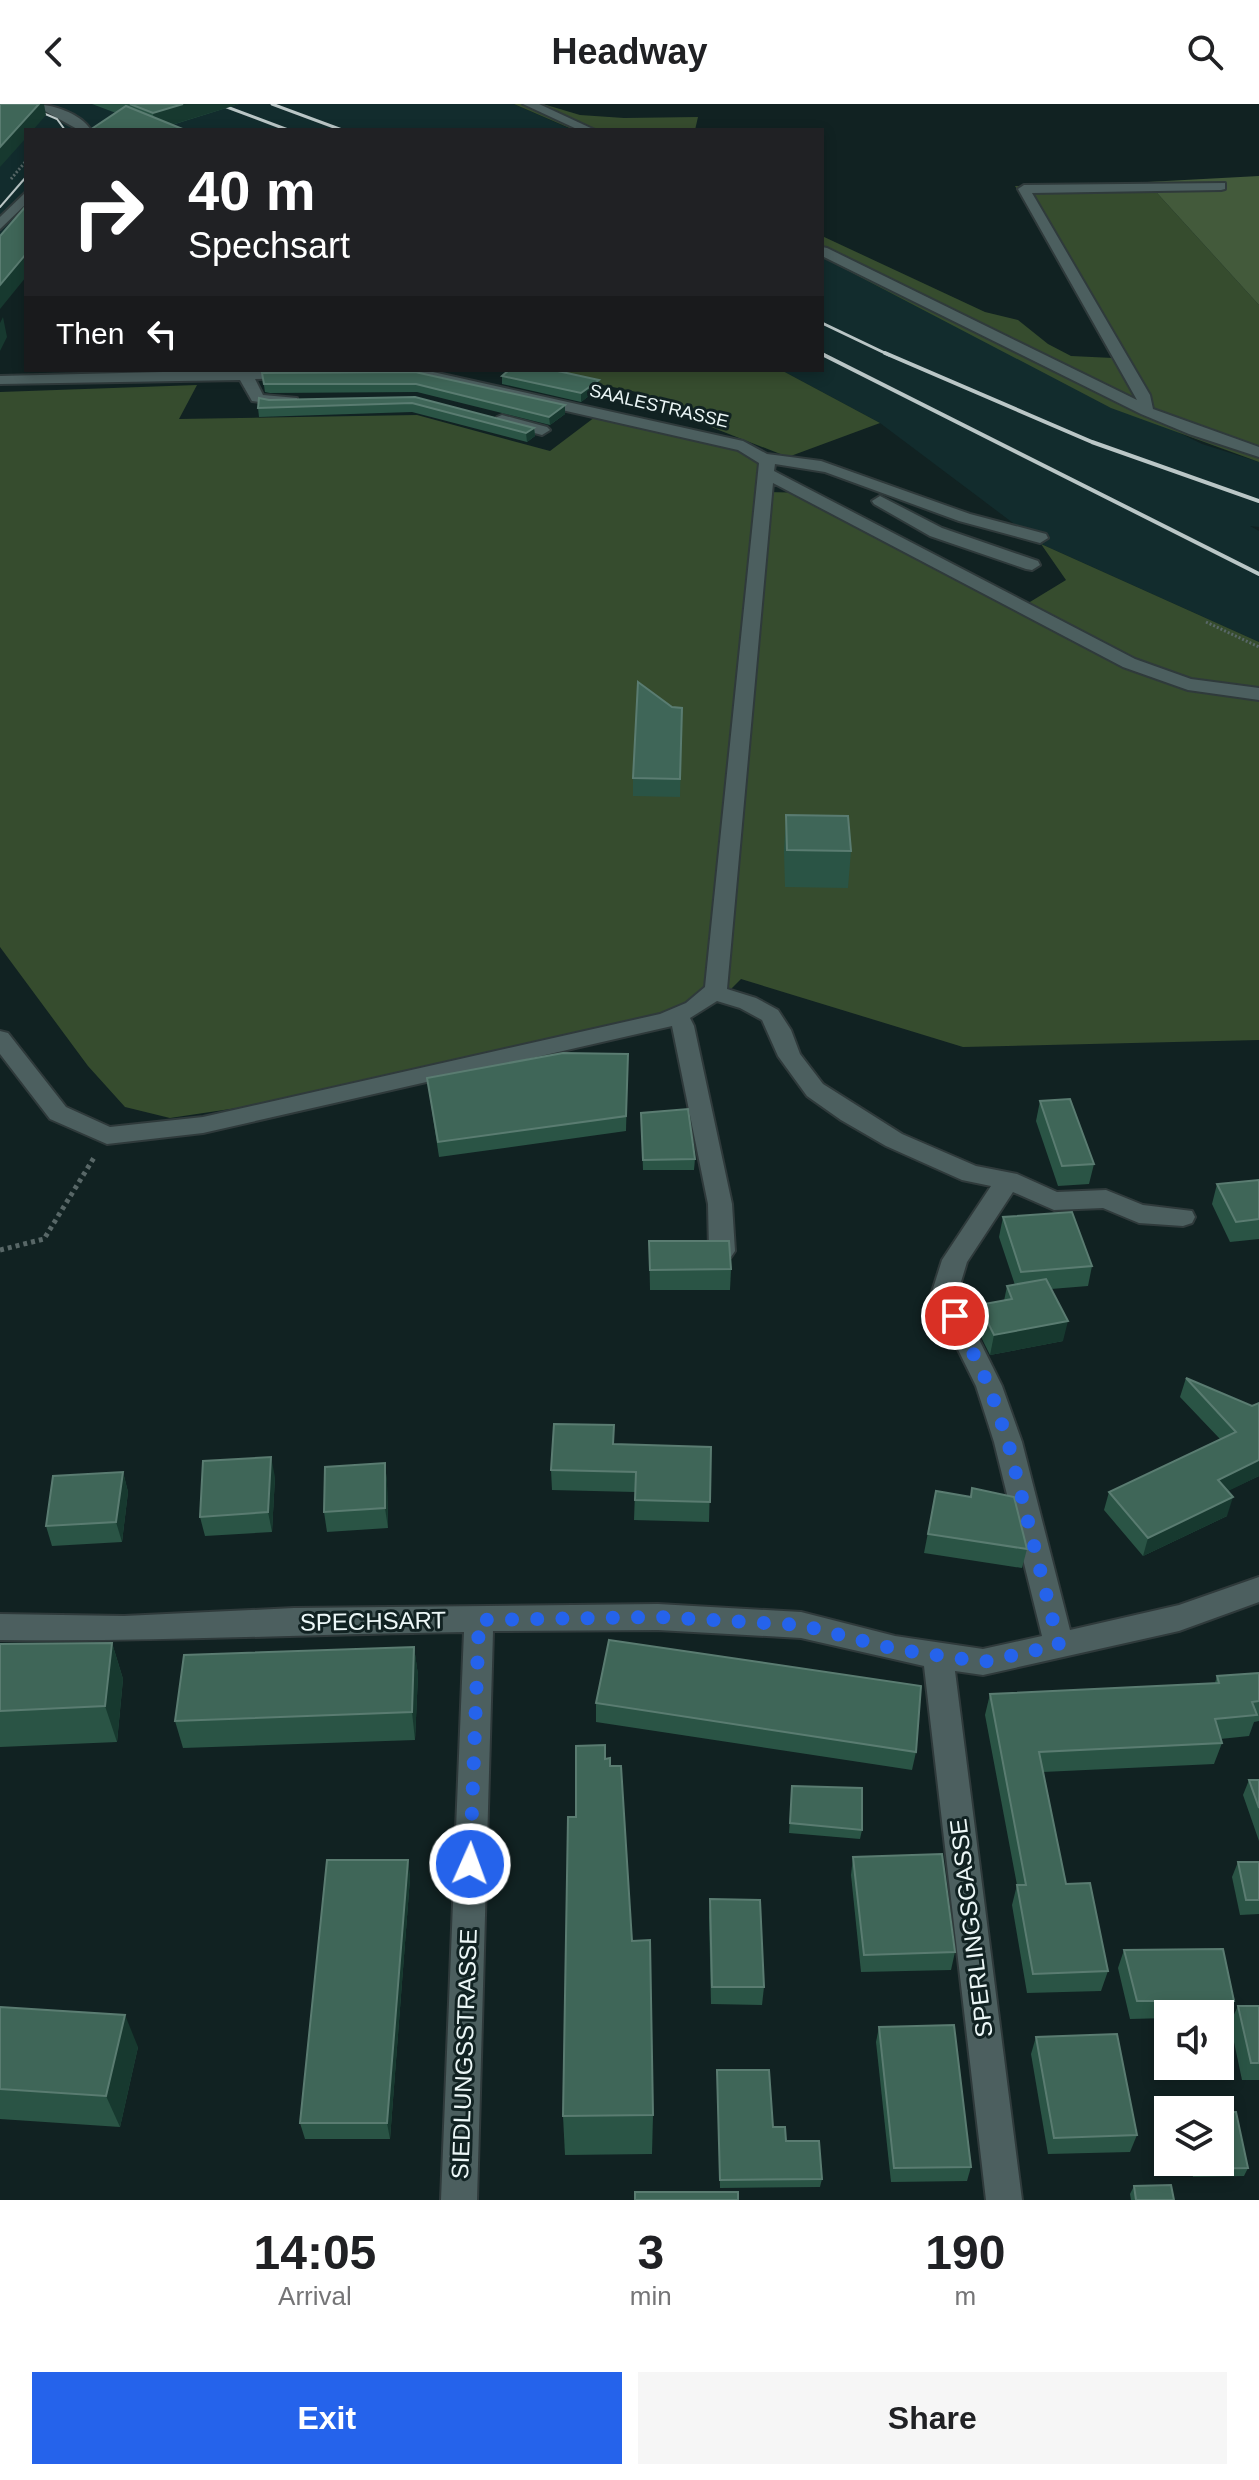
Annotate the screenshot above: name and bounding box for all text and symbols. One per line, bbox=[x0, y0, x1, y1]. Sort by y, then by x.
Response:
icon: back bbox=[32, 30, 76, 74]
icon: search bbox=[1183, 30, 1227, 74]
text: Headway bbox=[551, 31, 708, 72]
text: 40 m bbox=[188, 159, 316, 222]
icon: right bbox=[56, 160, 160, 264]
text: Spechsart bbox=[188, 225, 350, 266]
icon: left bbox=[140, 312, 184, 356]
text: Then bbox=[56, 317, 124, 350]
street label: SAALESTRASSE bbox=[588, 380, 730, 432]
pin bbox=[921, 1282, 989, 1350]
icon: arrive bbox=[933, 1294, 977, 1338]
street label: SPECHSART bbox=[300, 1606, 447, 1636]
street label: SPERLINGSGASSE bbox=[944, 1817, 998, 2039]
position arrow bbox=[428, 1822, 512, 1906]
street label: SIEDLUNGSSTRASSE bbox=[446, 1928, 482, 2180]
map controls bbox=[1154, 2000, 1234, 2176]
button: sound bbox=[1154, 2000, 1234, 2080]
button: layers bbox=[1154, 2096, 1234, 2176]
text: 14:05 bbox=[254, 2226, 376, 2279]
text: 3 bbox=[637, 2226, 664, 2279]
text: 190 bbox=[925, 2226, 1005, 2279]
text: Arrival bbox=[278, 2281, 352, 2311]
text: min bbox=[630, 2281, 672, 2311]
text: m bbox=[955, 2281, 976, 2311]
button: Exit bbox=[32, 2372, 622, 2464]
button: Share bbox=[638, 2372, 1227, 2464]

